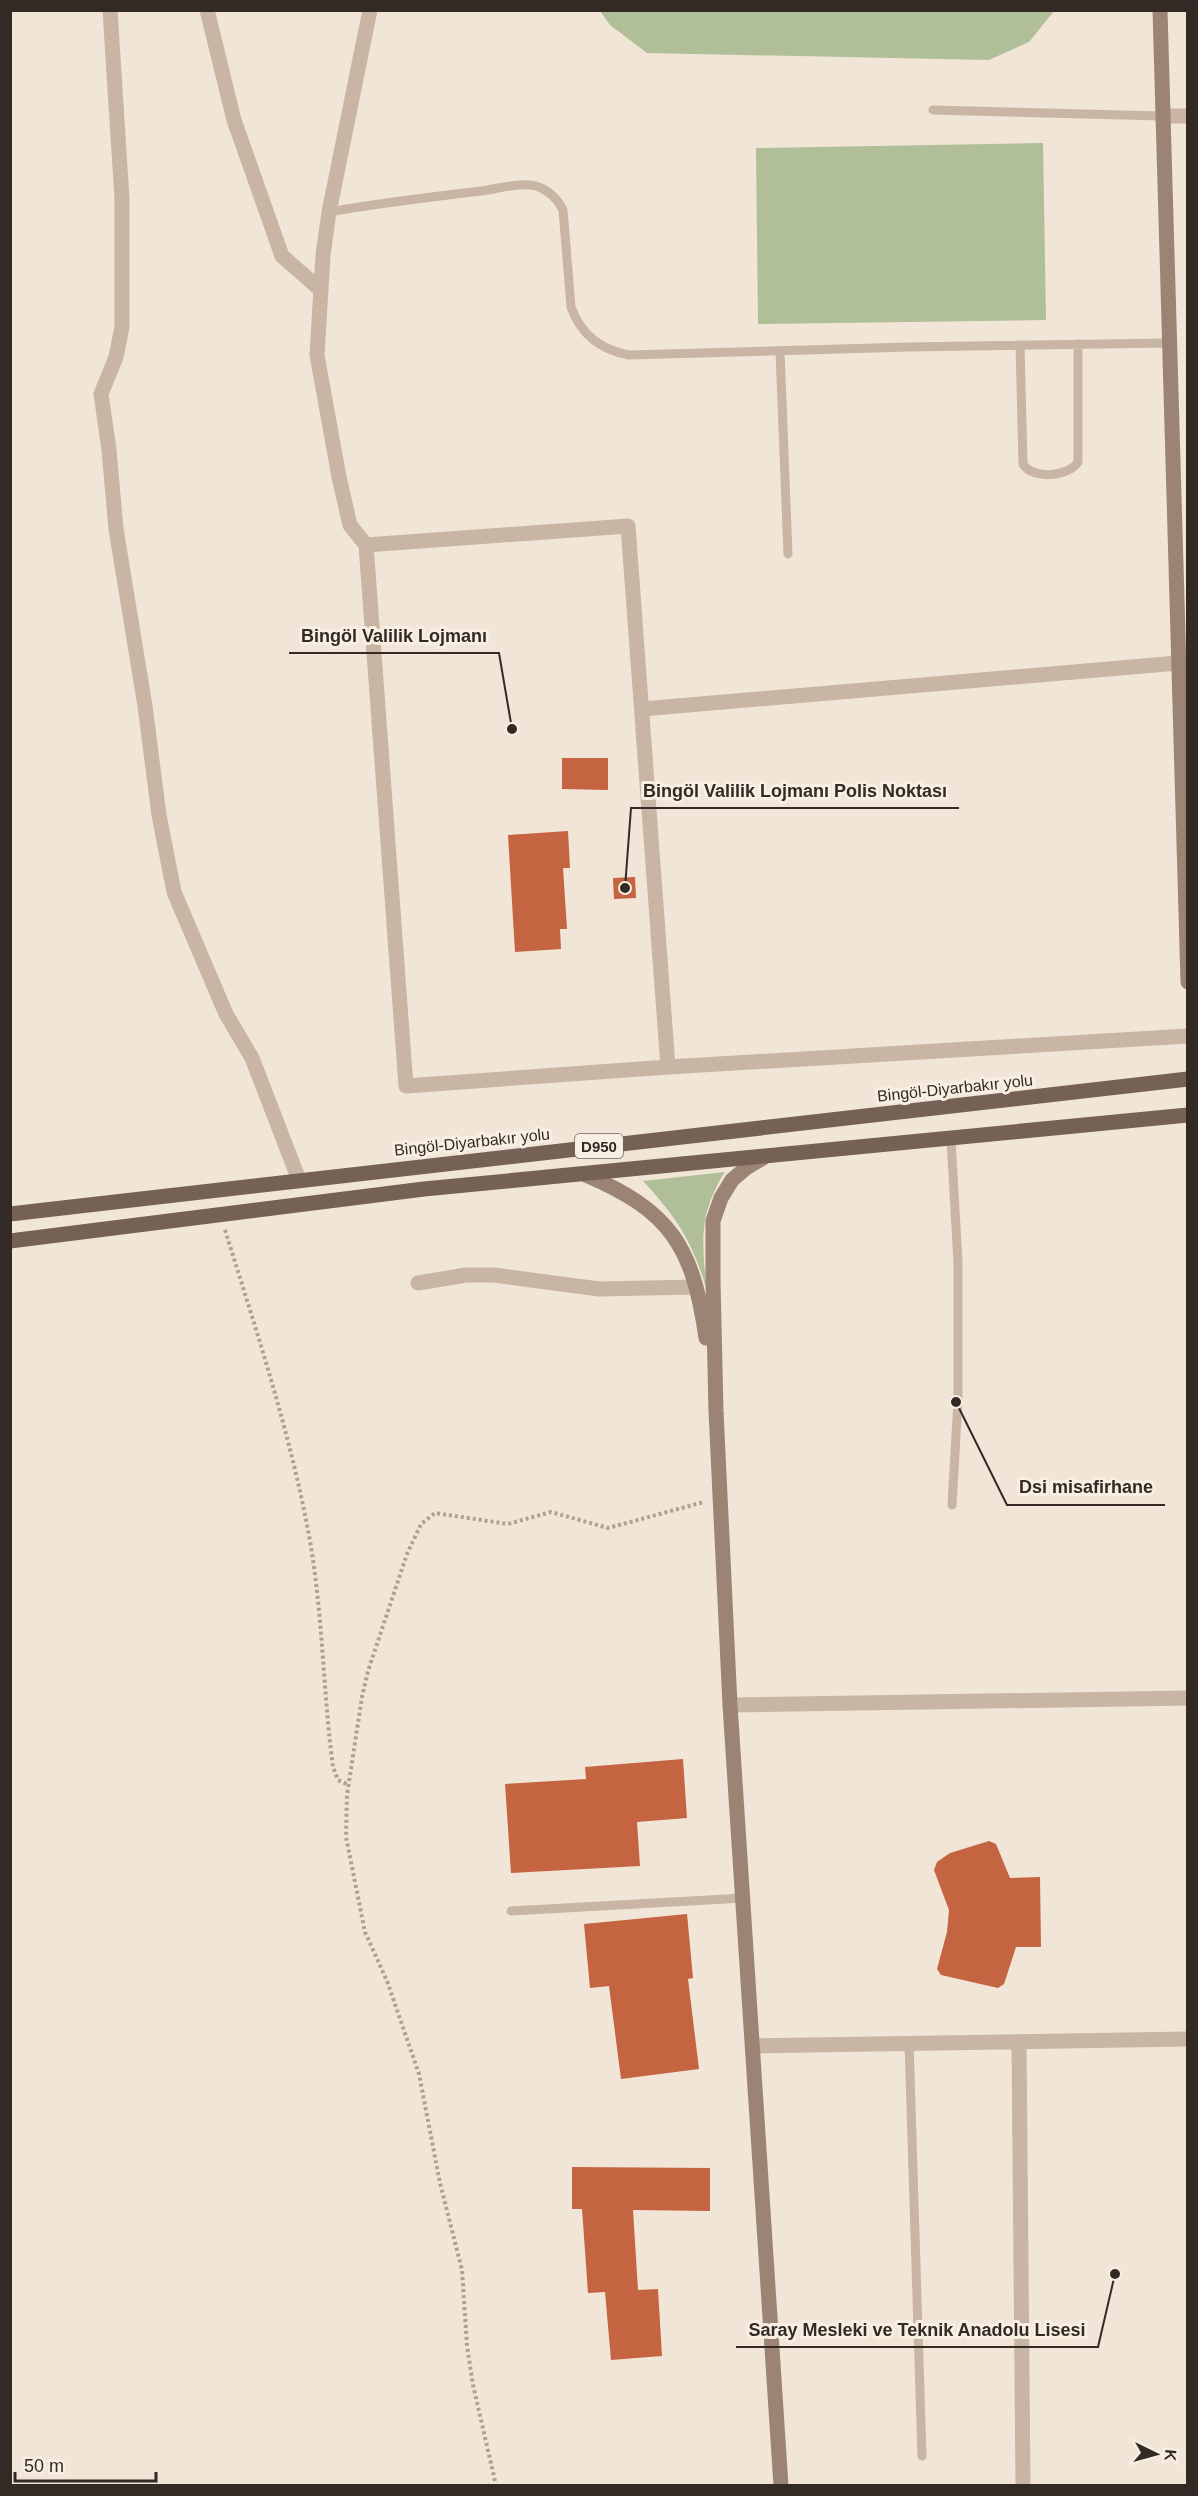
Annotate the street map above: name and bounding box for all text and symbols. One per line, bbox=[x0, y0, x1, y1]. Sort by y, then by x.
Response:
callout: Bingöl Valilik Lojmanı bbox=[289, 617, 499, 653]
text: Bingöl Valilik Lojmanı bbox=[301, 626, 487, 646]
callout: Bingöl Valilik Lojmanı Polis Noktası bbox=[631, 772, 959, 808]
text: Bingöl Valilik Lojmanı Polis Noktası bbox=[643, 781, 947, 801]
street label: Bingöl-Diyarbakır yolu bbox=[876, 1071, 1034, 1105]
street label: Bingöl-Diyarbakır yolu bbox=[393, 1125, 551, 1159]
road number: D950 bbox=[575, 1134, 623, 1158]
callout: Dsi misafirhane bbox=[1007, 1469, 1165, 1505]
text: Dsi misafirhane bbox=[1019, 1477, 1153, 1497]
callout: Saray Mesleki ve Teknik Anadolu Lisesi bbox=[736, 2311, 1098, 2347]
text: Saray Mesleki ve Teknik Anadolu Lisesi bbox=[748, 2320, 1086, 2340]
north arrow bbox=[1126, 2424, 1186, 2484]
scale bar bbox=[15, 2445, 156, 2483]
text: K bbox=[1161, 2449, 1179, 2462]
text: 50 m bbox=[24, 2456, 64, 2476]

